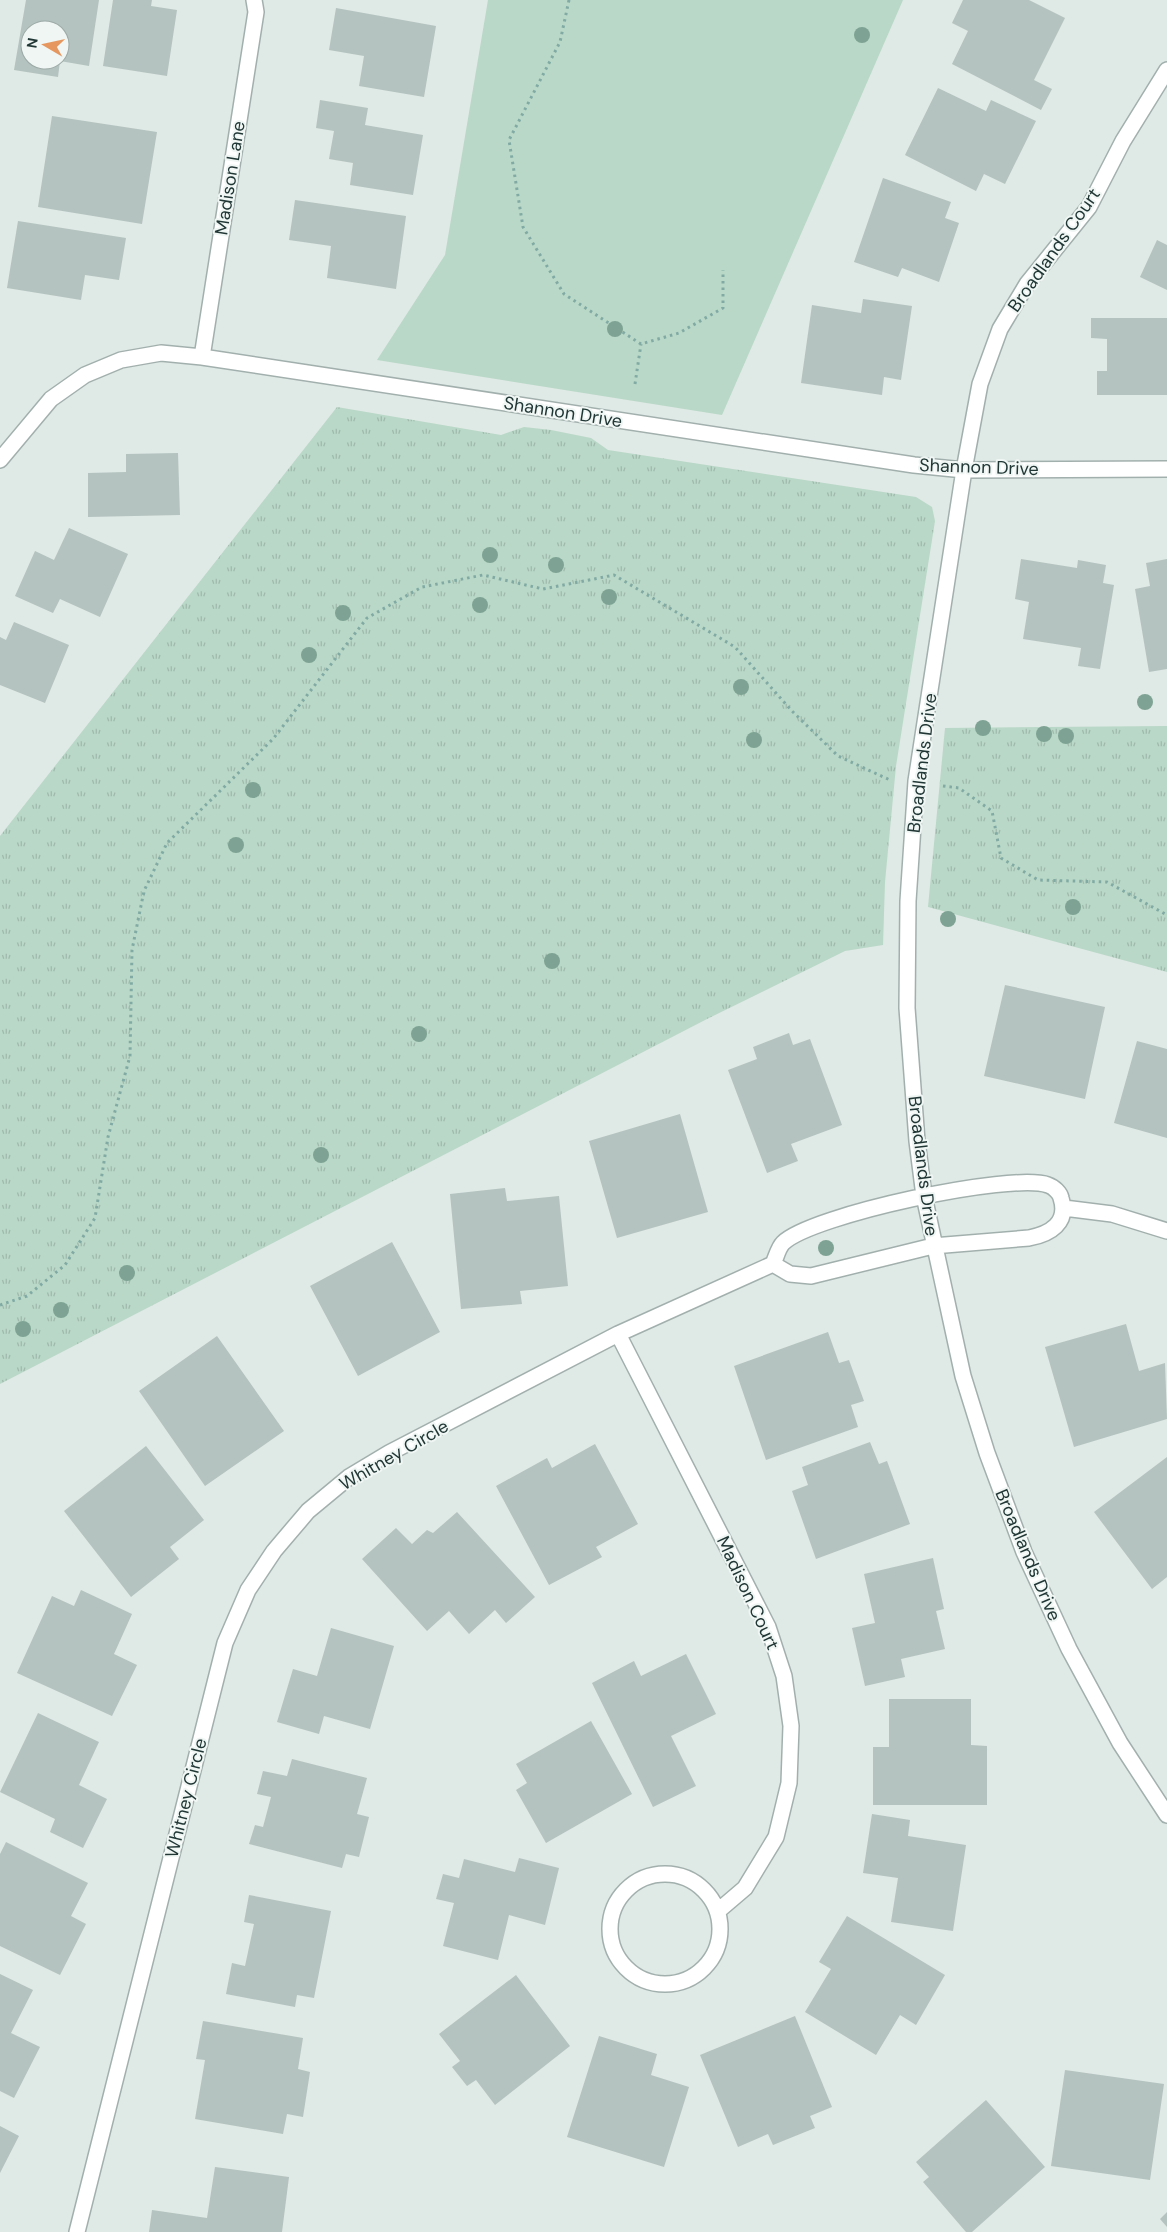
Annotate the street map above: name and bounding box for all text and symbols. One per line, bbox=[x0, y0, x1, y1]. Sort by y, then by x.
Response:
north arrow bbox=[20, 20, 70, 70]
text: N bbox=[22, 37, 42, 49]
street label: Madison Lane bbox=[209, 119, 251, 237]
street label: Broadlands Court bbox=[1002, 183, 1106, 317]
street label: Shannon Drive bbox=[502, 391, 624, 433]
street label: Shannon Drive bbox=[919, 453, 1039, 481]
street label: Broadlands Drive bbox=[902, 692, 942, 834]
street label: Broadlands Drive bbox=[903, 1095, 943, 1237]
street label: Whitney Circle bbox=[335, 1414, 453, 1496]
street label: Broadlands Drive bbox=[989, 1486, 1067, 1624]
street label: Madison Court bbox=[711, 1532, 785, 1654]
street label: Whitney Circle bbox=[160, 1736, 212, 1860]

